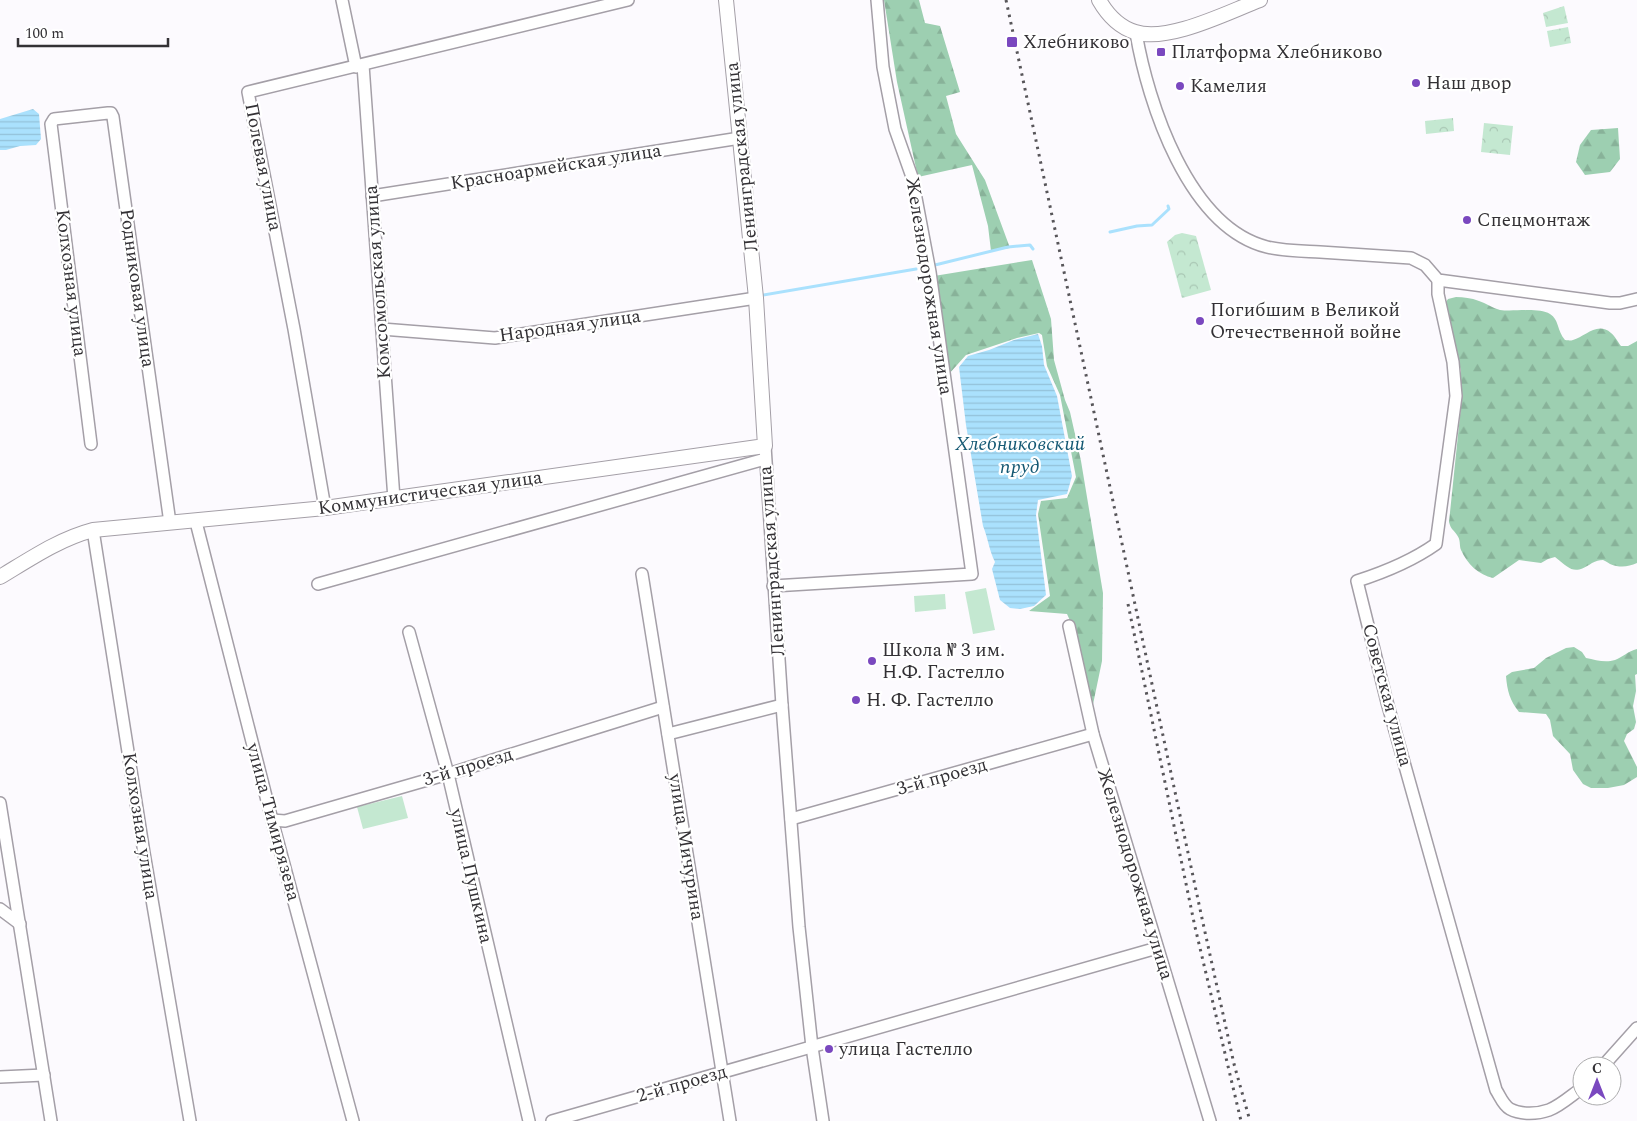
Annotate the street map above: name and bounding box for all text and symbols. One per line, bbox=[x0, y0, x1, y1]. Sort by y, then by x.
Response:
scale bar bbox=[18, 15, 168, 47]
text: 100 m bbox=[25, 22, 64, 45]
place label: Хлебниково bbox=[1023, 28, 1130, 57]
marker: Хлебниково bbox=[1005, 35, 1019, 49]
place label: Платформа Хлебниково bbox=[1171, 38, 1383, 67]
marker: Платформа Хлебниково bbox=[1155, 46, 1167, 58]
street label: Ленинградская улица bbox=[718, 60, 766, 253]
place label: Наш двор bbox=[1426, 69, 1511, 98]
place label: Камелия bbox=[1190, 72, 1267, 101]
marker: Наш двор bbox=[1410, 77, 1422, 89]
marker: Камелия bbox=[1174, 80, 1186, 92]
street label: Полевая улица bbox=[236, 100, 290, 234]
street label: Красноармейская улица bbox=[448, 136, 664, 198]
street label: Железнодорожная улица bbox=[897, 175, 961, 398]
street label: Комсомольская улица bbox=[357, 183, 399, 380]
place label: Спецмонтаж bbox=[1477, 206, 1591, 235]
street label: Родниковая улица bbox=[111, 207, 163, 370]
street label: Колхозная улица bbox=[48, 208, 95, 359]
marker: Спецмонтаж bbox=[1461, 214, 1473, 226]
place label: Погибшим в Великой Отечественной войне bbox=[1210, 296, 1401, 347]
street label: Народная улица bbox=[497, 302, 643, 350]
marker: Погибшим в Великой Отечественной войне bbox=[1194, 315, 1206, 327]
water label: Хлебниковский пруд bbox=[954, 429, 1085, 482]
street label: Коммунистическая улица bbox=[316, 463, 545, 523]
street label: Ленинградская улица bbox=[751, 464, 793, 657]
street label: Советская улица bbox=[1354, 620, 1420, 770]
place label: Школа № 3 им. Н.Ф. Гастелло bbox=[882, 636, 1005, 687]
marker: Школа № 3 им. Н.Ф. Гастелло bbox=[866, 655, 878, 667]
place label: Н. Ф. Гастелло bbox=[866, 686, 994, 715]
marker: Н. Ф. Гастелло bbox=[850, 694, 862, 706]
street label: улица Тимирязева bbox=[238, 739, 308, 905]
street label: 3-й проезд bbox=[419, 740, 517, 794]
street label: Колхозная улица bbox=[114, 750, 166, 902]
street label: 3-й проезд bbox=[893, 750, 991, 804]
street label: Железнодорожная улица bbox=[1089, 764, 1181, 984]
street label: улица Мичурина bbox=[660, 771, 712, 923]
street label: улица Пушкина bbox=[441, 805, 501, 947]
place label: улица Гастелло bbox=[838, 1035, 973, 1064]
marker: улица Гастелло bbox=[823, 1043, 835, 1055]
north arrow bbox=[1572, 1056, 1622, 1106]
street label: 2-й проезд bbox=[633, 1057, 731, 1111]
text: С bbox=[1592, 1058, 1602, 1079]

